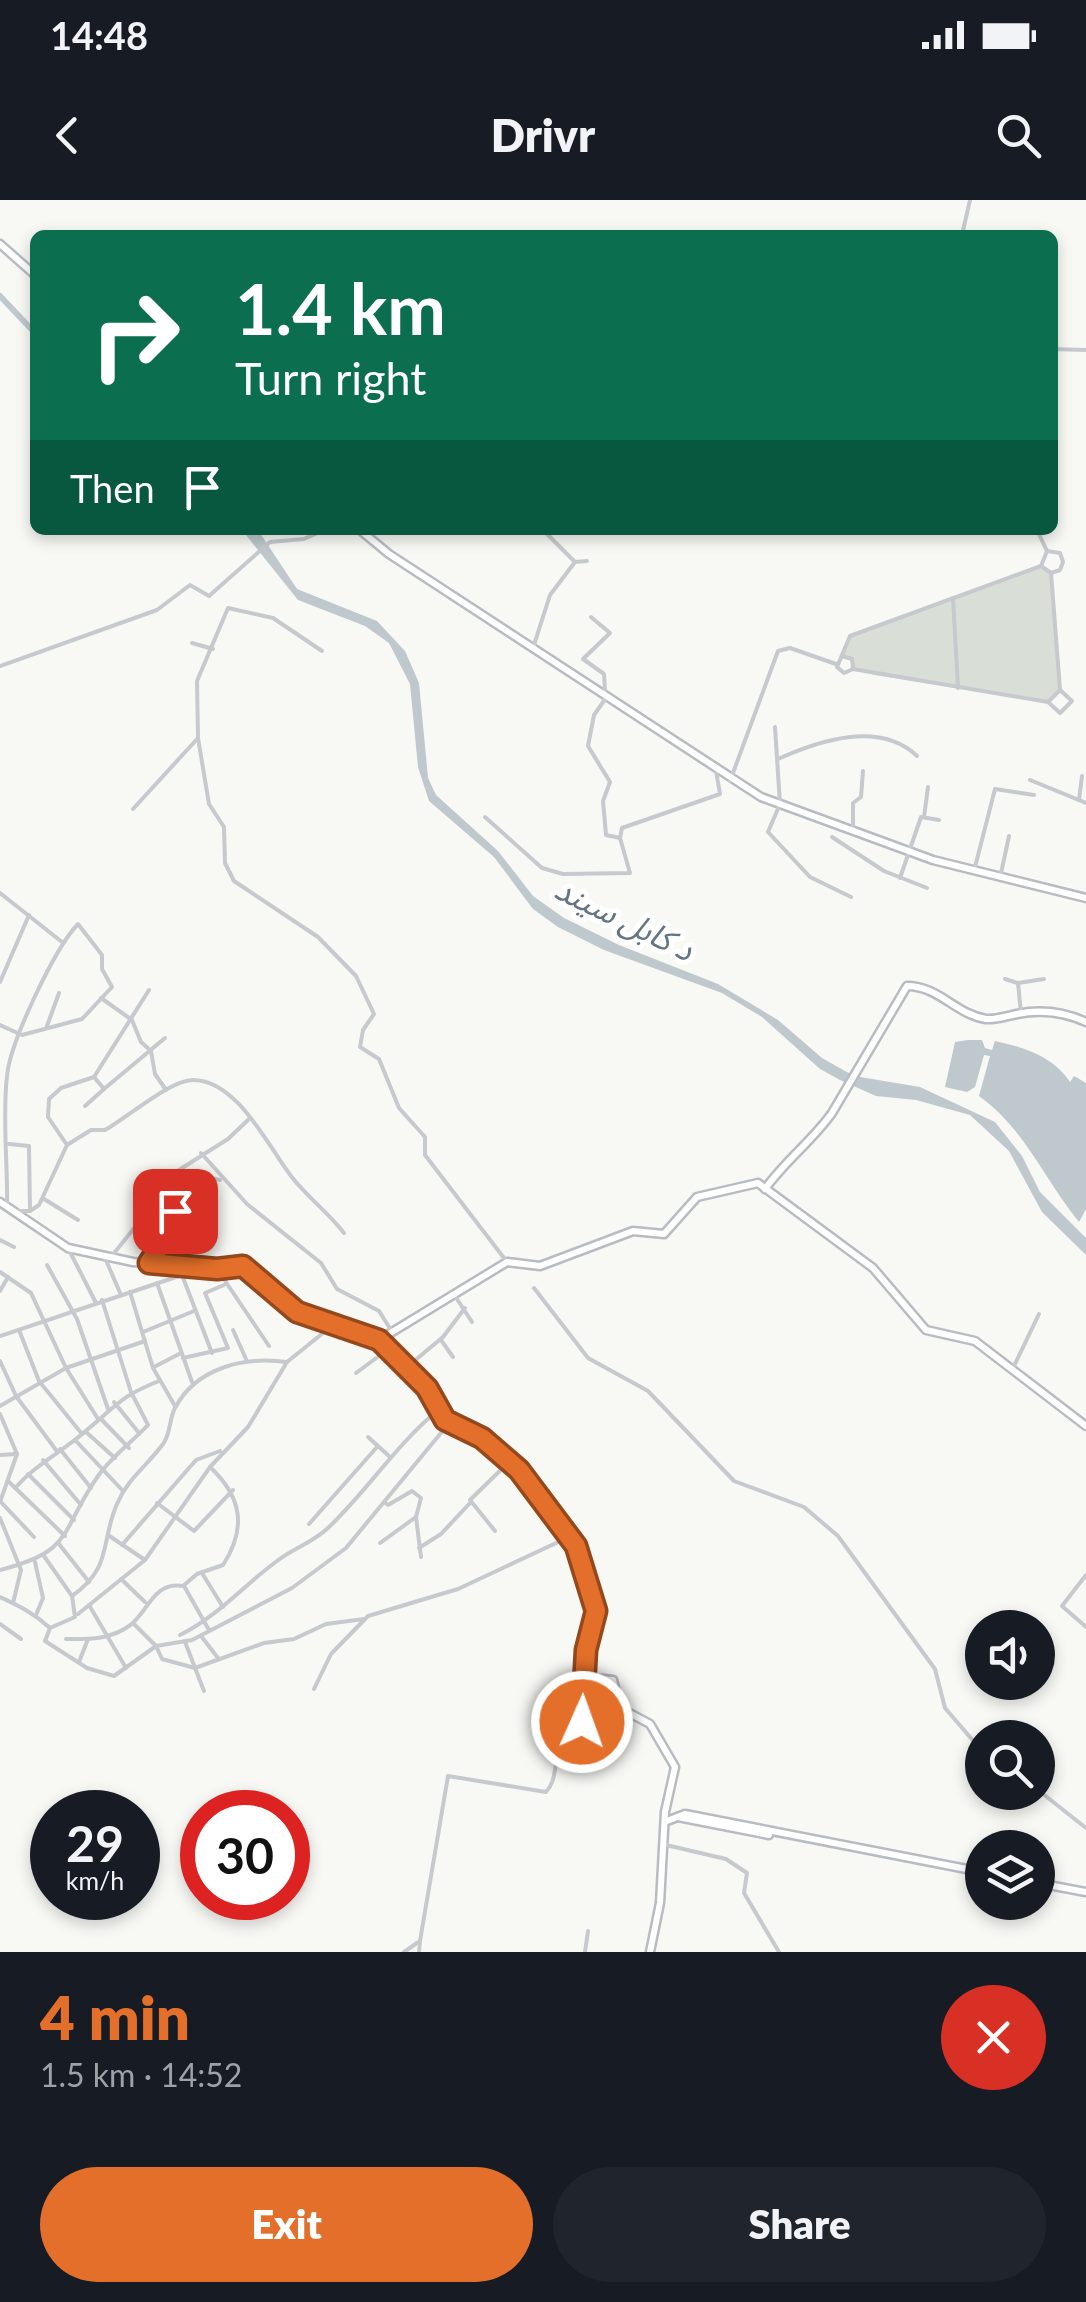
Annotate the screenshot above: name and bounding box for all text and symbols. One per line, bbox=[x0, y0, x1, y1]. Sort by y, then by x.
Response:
text: 14:48 bbox=[50, 12, 148, 58]
icon: back bbox=[40, 108, 95, 163]
text: Drivr bbox=[491, 108, 595, 162]
icon: search bbox=[991, 108, 1046, 163]
text: 1.4 km bbox=[235, 266, 446, 350]
icon: right bbox=[70, 270, 200, 400]
text: Turn right bbox=[235, 351, 426, 405]
icon: arrive bbox=[175, 460, 230, 515]
text: Then bbox=[70, 465, 155, 511]
water label: د کابل سيند bbox=[549, 868, 701, 970]
pin bbox=[133, 1169, 218, 1254]
icon: arrive bbox=[148, 1184, 203, 1239]
map controls bbox=[965, 1610, 1055, 1920]
button: sound bbox=[965, 1610, 1055, 1700]
position arrow bbox=[530, 1670, 634, 1774]
button: search bbox=[965, 1720, 1055, 1810]
speed limit sign: 30 bbox=[180, 1790, 310, 1920]
text: 29 bbox=[66, 1813, 124, 1873]
button: layers bbox=[965, 1830, 1055, 1920]
text: km/h bbox=[66, 1865, 124, 1895]
text: 4 min bbox=[40, 1981, 190, 2053]
button: close bbox=[941, 1985, 1046, 2090]
text: 1.5 km · 14:52 bbox=[40, 2055, 242, 2094]
button: Exit bbox=[40, 2167, 533, 2282]
button: Share bbox=[553, 2167, 1046, 2282]

